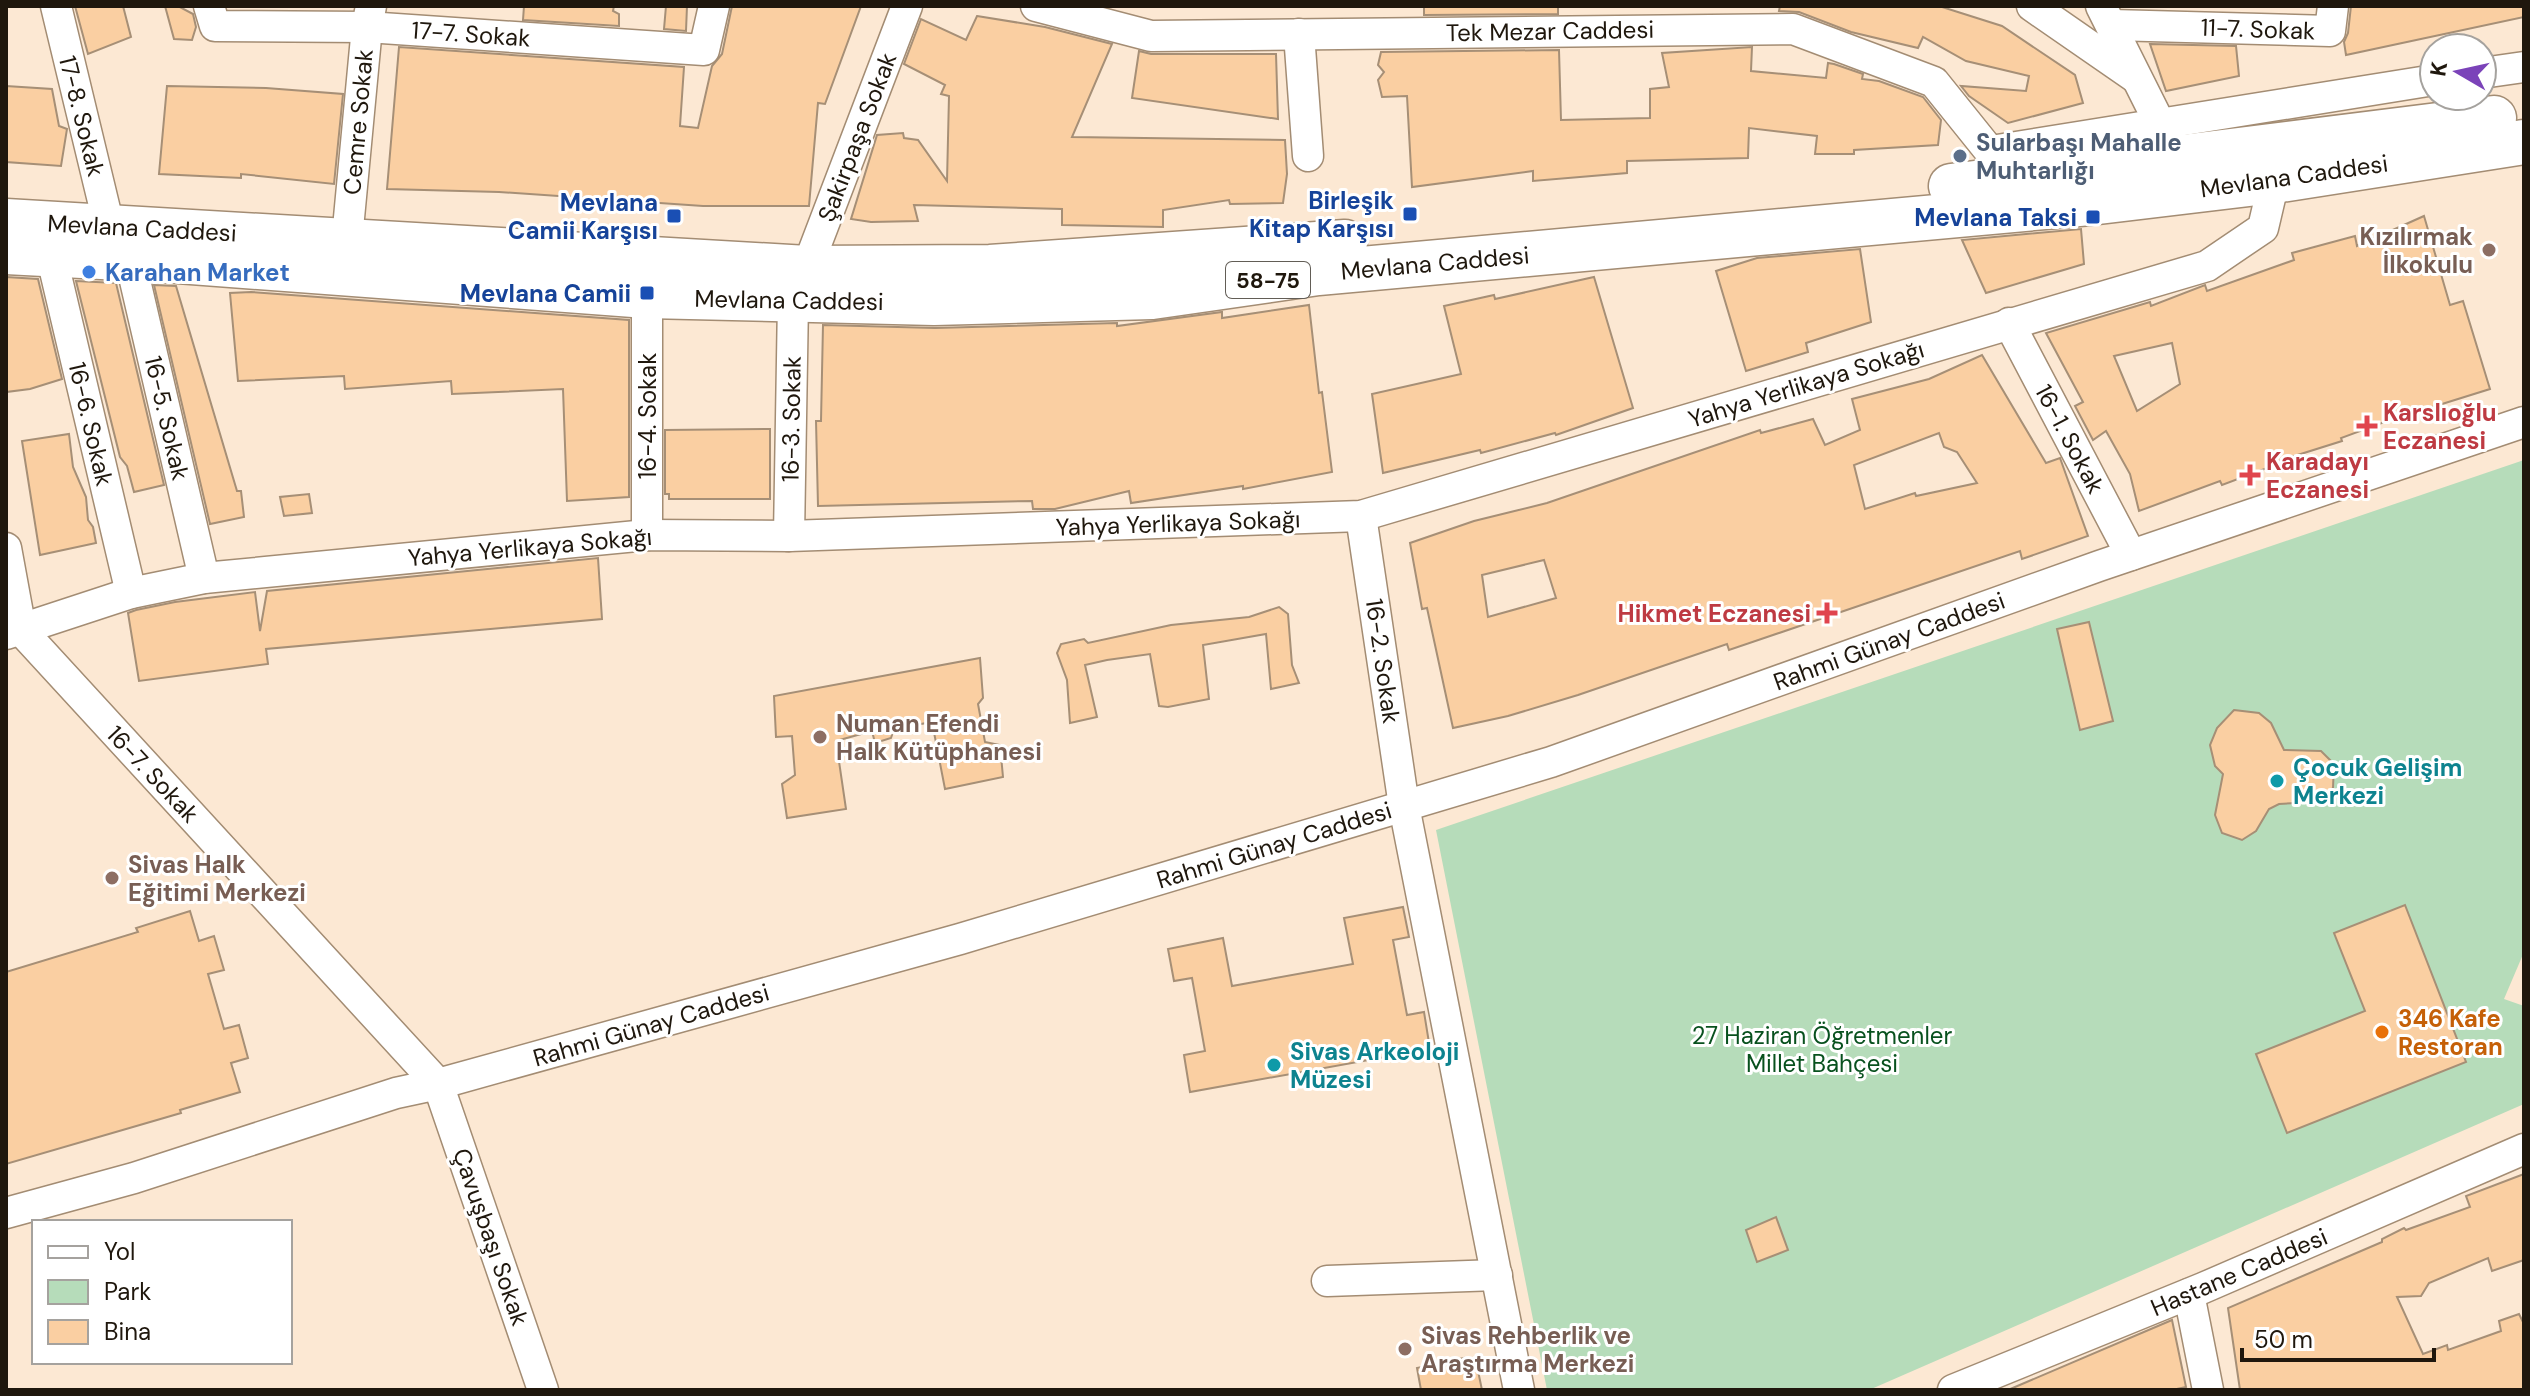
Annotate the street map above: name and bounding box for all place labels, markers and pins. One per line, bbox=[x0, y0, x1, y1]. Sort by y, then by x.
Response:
place label: Sularbaşı Mahalle Muhtarlığı bbox=[1976, 127, 2182, 186]
marker: Sularbaşı Mahalle Muhtarlığı bbox=[1951, 147, 1969, 165]
place label: Birleşik Kitap Karşısı bbox=[1249, 185, 1394, 244]
place label: Mevlana Camii Karşısı bbox=[508, 187, 658, 246]
place label: Mevlana Taksi bbox=[1914, 202, 2077, 233]
marker: Birleşik Kitap Karşısı bbox=[1401, 205, 1419, 223]
marker: Mevlana Camii Karşısı bbox=[665, 207, 683, 225]
marker: Mevlana Taksi bbox=[2084, 208, 2102, 226]
place label: Kızılırmak İlkokulu bbox=[2360, 221, 2473, 280]
marker: Kızılırmak İlkokulu bbox=[2480, 241, 2498, 259]
place label: Karahan Market bbox=[105, 257, 290, 288]
marker: Karahan Market bbox=[80, 263, 98, 281]
place label: Mevlana Camii bbox=[460, 278, 631, 309]
marker: Mevlana Camii bbox=[638, 284, 656, 302]
place label: Karslıoğlu Eczanesi bbox=[2383, 397, 2497, 456]
marker: Karslıoğlu Eczanesi bbox=[2358, 417, 2376, 435]
place label: Karadayı Eczanesi bbox=[2266, 446, 2369, 505]
marker: Karadayı Eczanesi bbox=[2241, 466, 2259, 484]
place label: Hikmet Eczanesi bbox=[1618, 598, 1811, 629]
marker: Hikmet Eczanesi bbox=[1818, 604, 1836, 622]
place label: Numan Efendi Halk Kütüphanesi bbox=[836, 708, 1042, 767]
marker: Numan Efendi Halk Kütüphanesi bbox=[811, 728, 829, 746]
place label: Çocuk Gelişim Merkezi bbox=[2293, 752, 2462, 811]
marker: Çocuk Gelişim Merkezi bbox=[2268, 772, 2286, 790]
place label: Sivas Halk Eğitimi Merkezi bbox=[128, 849, 306, 908]
marker: Sivas Halk Eğitimi Merkezi bbox=[103, 869, 121, 887]
place label: 346 Kafe Restoran bbox=[2398, 1003, 2503, 1062]
marker: 346 Kafe Restoran bbox=[2373, 1023, 2391, 1041]
place label: Sivas Arkeoloji Müzesi bbox=[1290, 1036, 1459, 1095]
marker: Sivas Arkeoloji Müzesi bbox=[1265, 1056, 1283, 1074]
place label: Sivas Rehberlik ve Araştırma Merkezi bbox=[1421, 1320, 1634, 1379]
marker: Sivas Rehberlik ve Araştırma Merkezi bbox=[1396, 1340, 1414, 1358]

